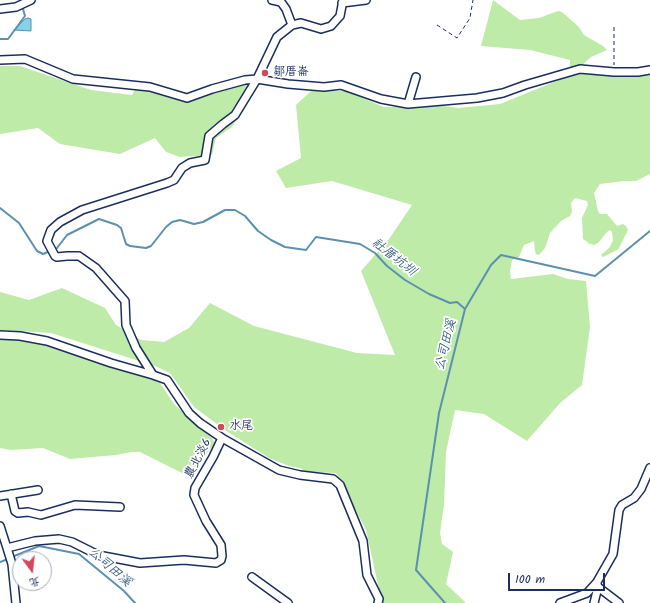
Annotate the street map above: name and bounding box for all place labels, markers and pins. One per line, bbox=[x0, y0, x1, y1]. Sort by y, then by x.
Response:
place label: 鄒厝崙 bbox=[273, 66, 309, 80]
marker: 鄒厝崙 bbox=[260, 68, 270, 78]
place label: 水尾 bbox=[229, 420, 253, 434]
marker: 水尾 bbox=[216, 422, 226, 432]

